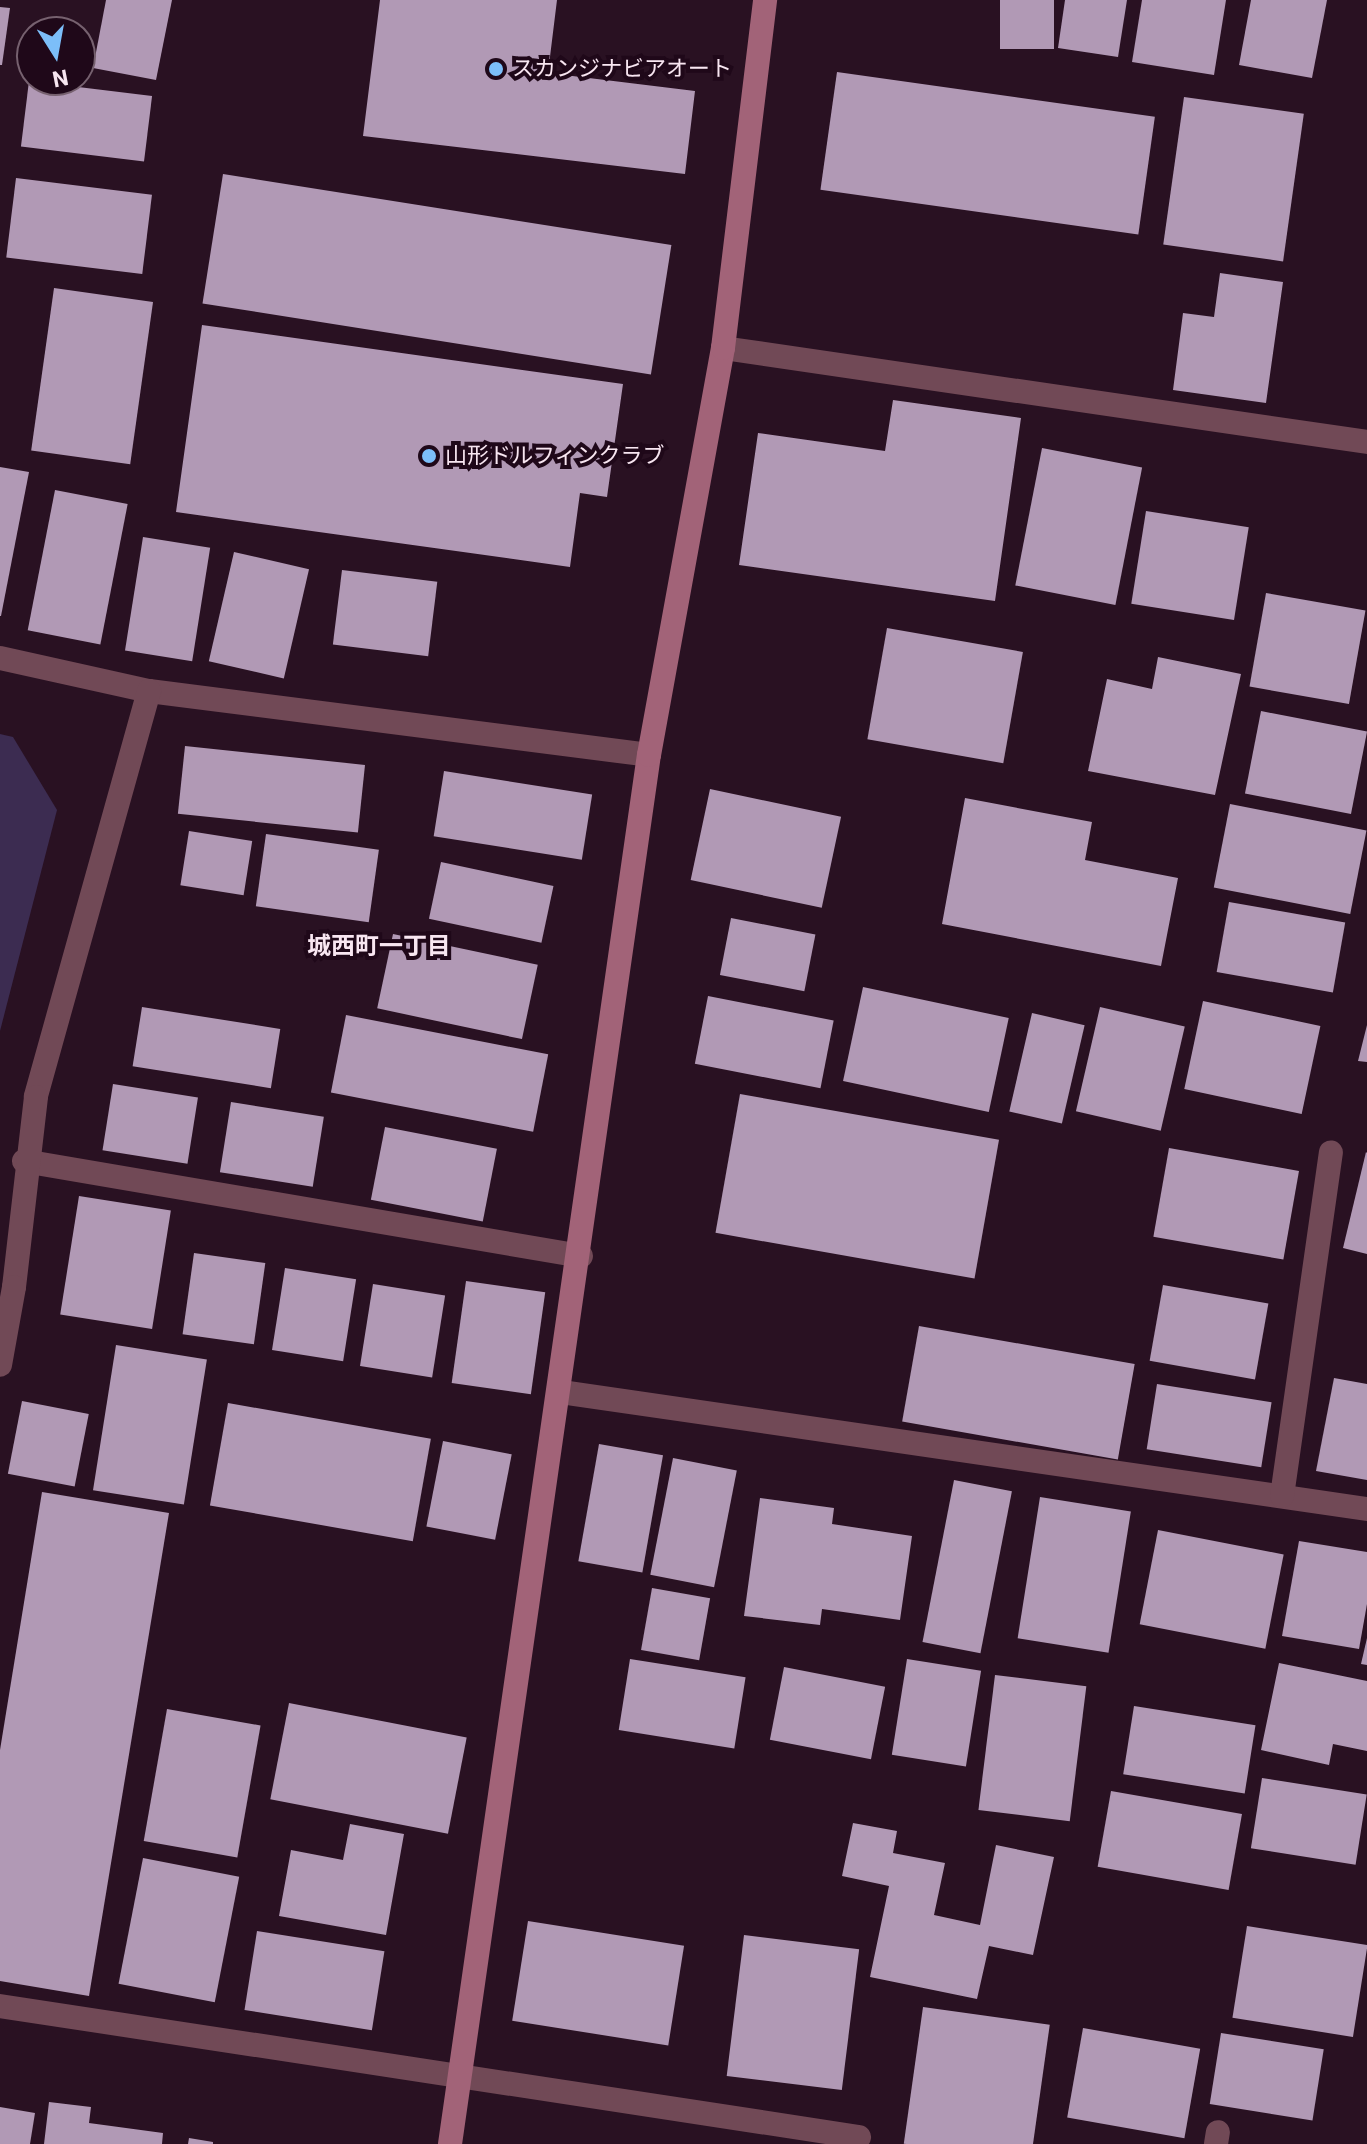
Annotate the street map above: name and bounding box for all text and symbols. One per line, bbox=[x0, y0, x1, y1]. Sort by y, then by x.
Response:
north arrow bbox=[16, 16, 96, 96]
place label: スカンジナビアオート bbox=[512, 56, 732, 82]
marker: スカンジナビアオート bbox=[487, 60, 505, 78]
text: N bbox=[50, 64, 70, 92]
place label: 山形ドルフィンクラブ bbox=[445, 443, 665, 469]
marker: 山形ドルフィンクラブ bbox=[420, 447, 438, 465]
district label: 城西町一丁目 bbox=[307, 933, 451, 961]

